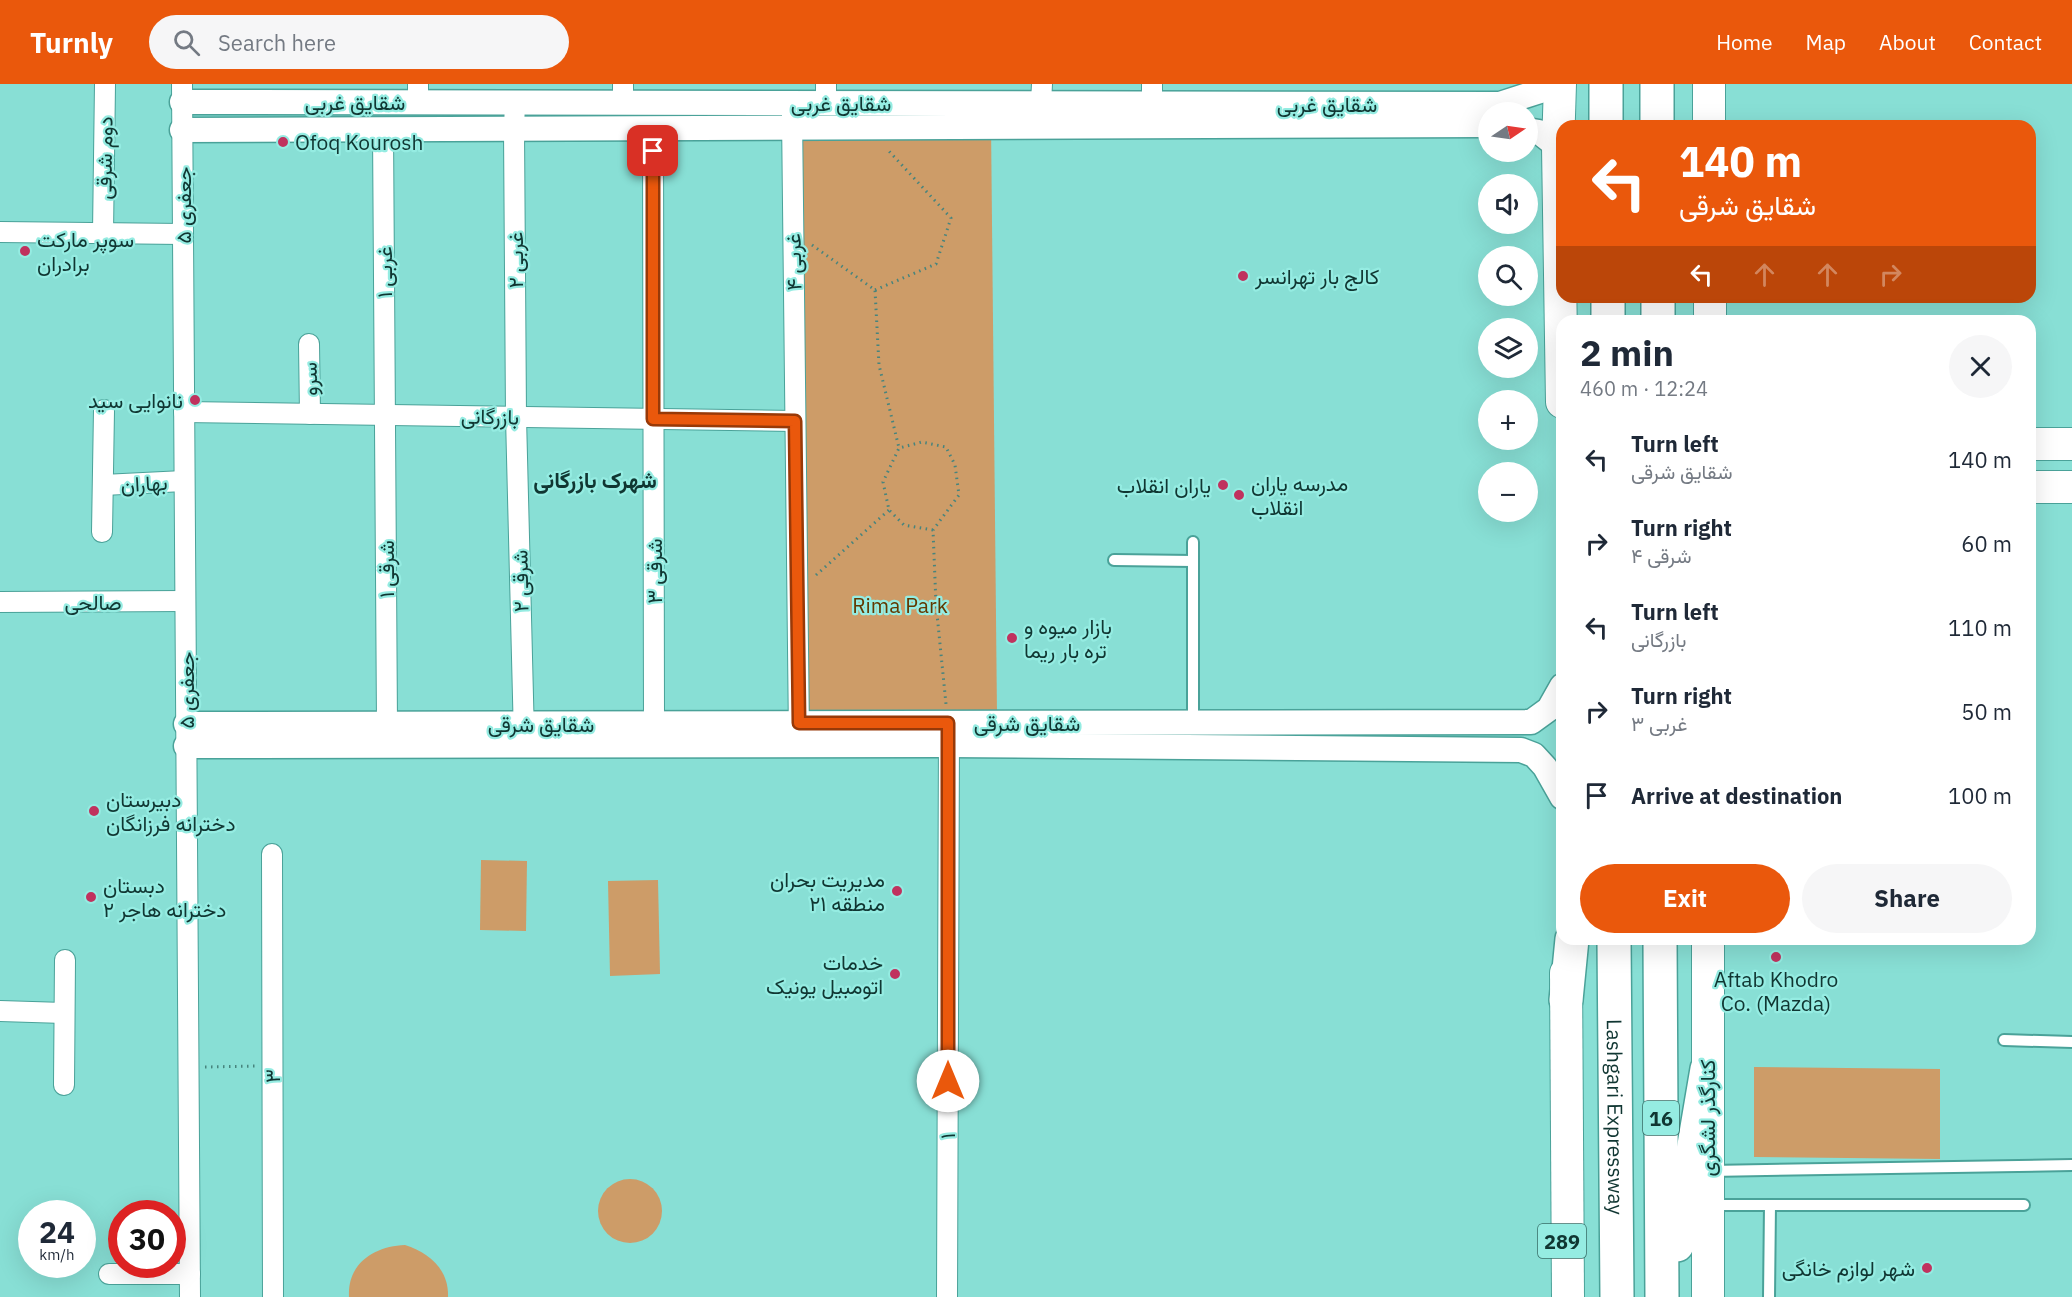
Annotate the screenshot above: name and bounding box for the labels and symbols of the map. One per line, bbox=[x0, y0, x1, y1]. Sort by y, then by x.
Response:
street label: شقایق غربی bbox=[305, 88, 405, 116]
street label: شقایق غربی bbox=[791, 89, 891, 117]
street label: شقایق غربی bbox=[1277, 90, 1377, 118]
north arrow bbox=[1478, 102, 1538, 162]
street label: دوم شرقی bbox=[89, 116, 120, 200]
pin bbox=[627, 125, 678, 176]
place label: Ofoq Kourosh bbox=[295, 128, 423, 156]
marker: Ofoq Kourosh bbox=[276, 135, 290, 149]
street label: جعفری ۵ bbox=[169, 167, 197, 243]
place label: سوپر مارکت برادران bbox=[37, 225, 134, 277]
street label: ۲ غربی bbox=[501, 232, 529, 288]
street label: ۴ غربی bbox=[779, 233, 807, 291]
marker: سوپر مارکت برادران bbox=[18, 244, 32, 258]
street label: ۱ غربی bbox=[370, 246, 398, 298]
place label: کالج بار تهرانسر bbox=[1254, 262, 1379, 291]
marker: کالج بار تهرانسر bbox=[1236, 269, 1250, 283]
street label: سرو bbox=[295, 362, 323, 396]
place label: نانوایی سید bbox=[88, 386, 183, 414]
marker: نانوایی سید bbox=[188, 393, 202, 407]
street label: بازرگانی bbox=[461, 401, 519, 431]
district label: شهرک بازرگانی bbox=[533, 465, 657, 494]
street label: بهاران bbox=[120, 468, 168, 498]
place label: مدرسه یاران انقلاب bbox=[1251, 469, 1348, 521]
place label: یاران انقلاب bbox=[1117, 471, 1211, 499]
marker: یاران انقلاب bbox=[1216, 478, 1230, 492]
marker: مدرسه یاران انقلاب bbox=[1232, 488, 1246, 502]
street label: ۳ شرقی bbox=[640, 538, 668, 604]
street label: ۱ شرقی bbox=[372, 540, 400, 598]
street label: ۲ شرقی bbox=[505, 550, 535, 612]
street label: صالحی bbox=[64, 588, 122, 616]
park label: Rima Park bbox=[852, 591, 948, 619]
place label: بازار میوه و تره بار ریما bbox=[1024, 612, 1112, 664]
marker: بازار میوه و تره بار ریما bbox=[1005, 631, 1019, 645]
street label: جعفری ۵ bbox=[172, 652, 200, 728]
street label: شقایق شرقی bbox=[974, 709, 1080, 737]
street label: شقایق شرقی bbox=[488, 710, 594, 738]
place label: دبیرستان دخترانه فرزانگان bbox=[106, 785, 235, 837]
marker: دبیرستان دخترانه فرزانگان bbox=[87, 804, 101, 818]
place label: مدیریت بحران منطقه ۲۱ bbox=[770, 865, 885, 917]
place label: دبستان دخترانه هاجر ۲ bbox=[103, 871, 226, 923]
marker: مدیریت بحران منطقه ۲۱ bbox=[890, 884, 904, 898]
marker: دبستان دخترانه هاجر ۲ bbox=[84, 890, 98, 904]
place label: خدمات اتومبیل یونیک bbox=[766, 948, 883, 1000]
marker: Aftab Khodro Co. (Mazda) bbox=[1769, 950, 1783, 964]
place label: Aftab Khodro Co. (Mazda) bbox=[1714, 965, 1838, 1017]
marker: خدمات اتومبیل یونیک bbox=[888, 967, 902, 981]
street label: Lashgari Expressway bbox=[1601, 1019, 1630, 1216]
position arrow bbox=[916, 1049, 980, 1113]
street label: کنارگذر لشگری bbox=[1693, 1059, 1721, 1177]
street label: ۳ bbox=[258, 1069, 286, 1083]
road number: 16 bbox=[1643, 1101, 1679, 1135]
street label: ۱ bbox=[933, 1133, 961, 1139]
speed limit sign: 30 bbox=[108, 1200, 186, 1278]
road number: 289 bbox=[1538, 1224, 1586, 1258]
place label: شهر لوازم خانگی bbox=[1782, 1254, 1915, 1283]
marker: شهر لوازم خانگی bbox=[1920, 1261, 1934, 1275]

